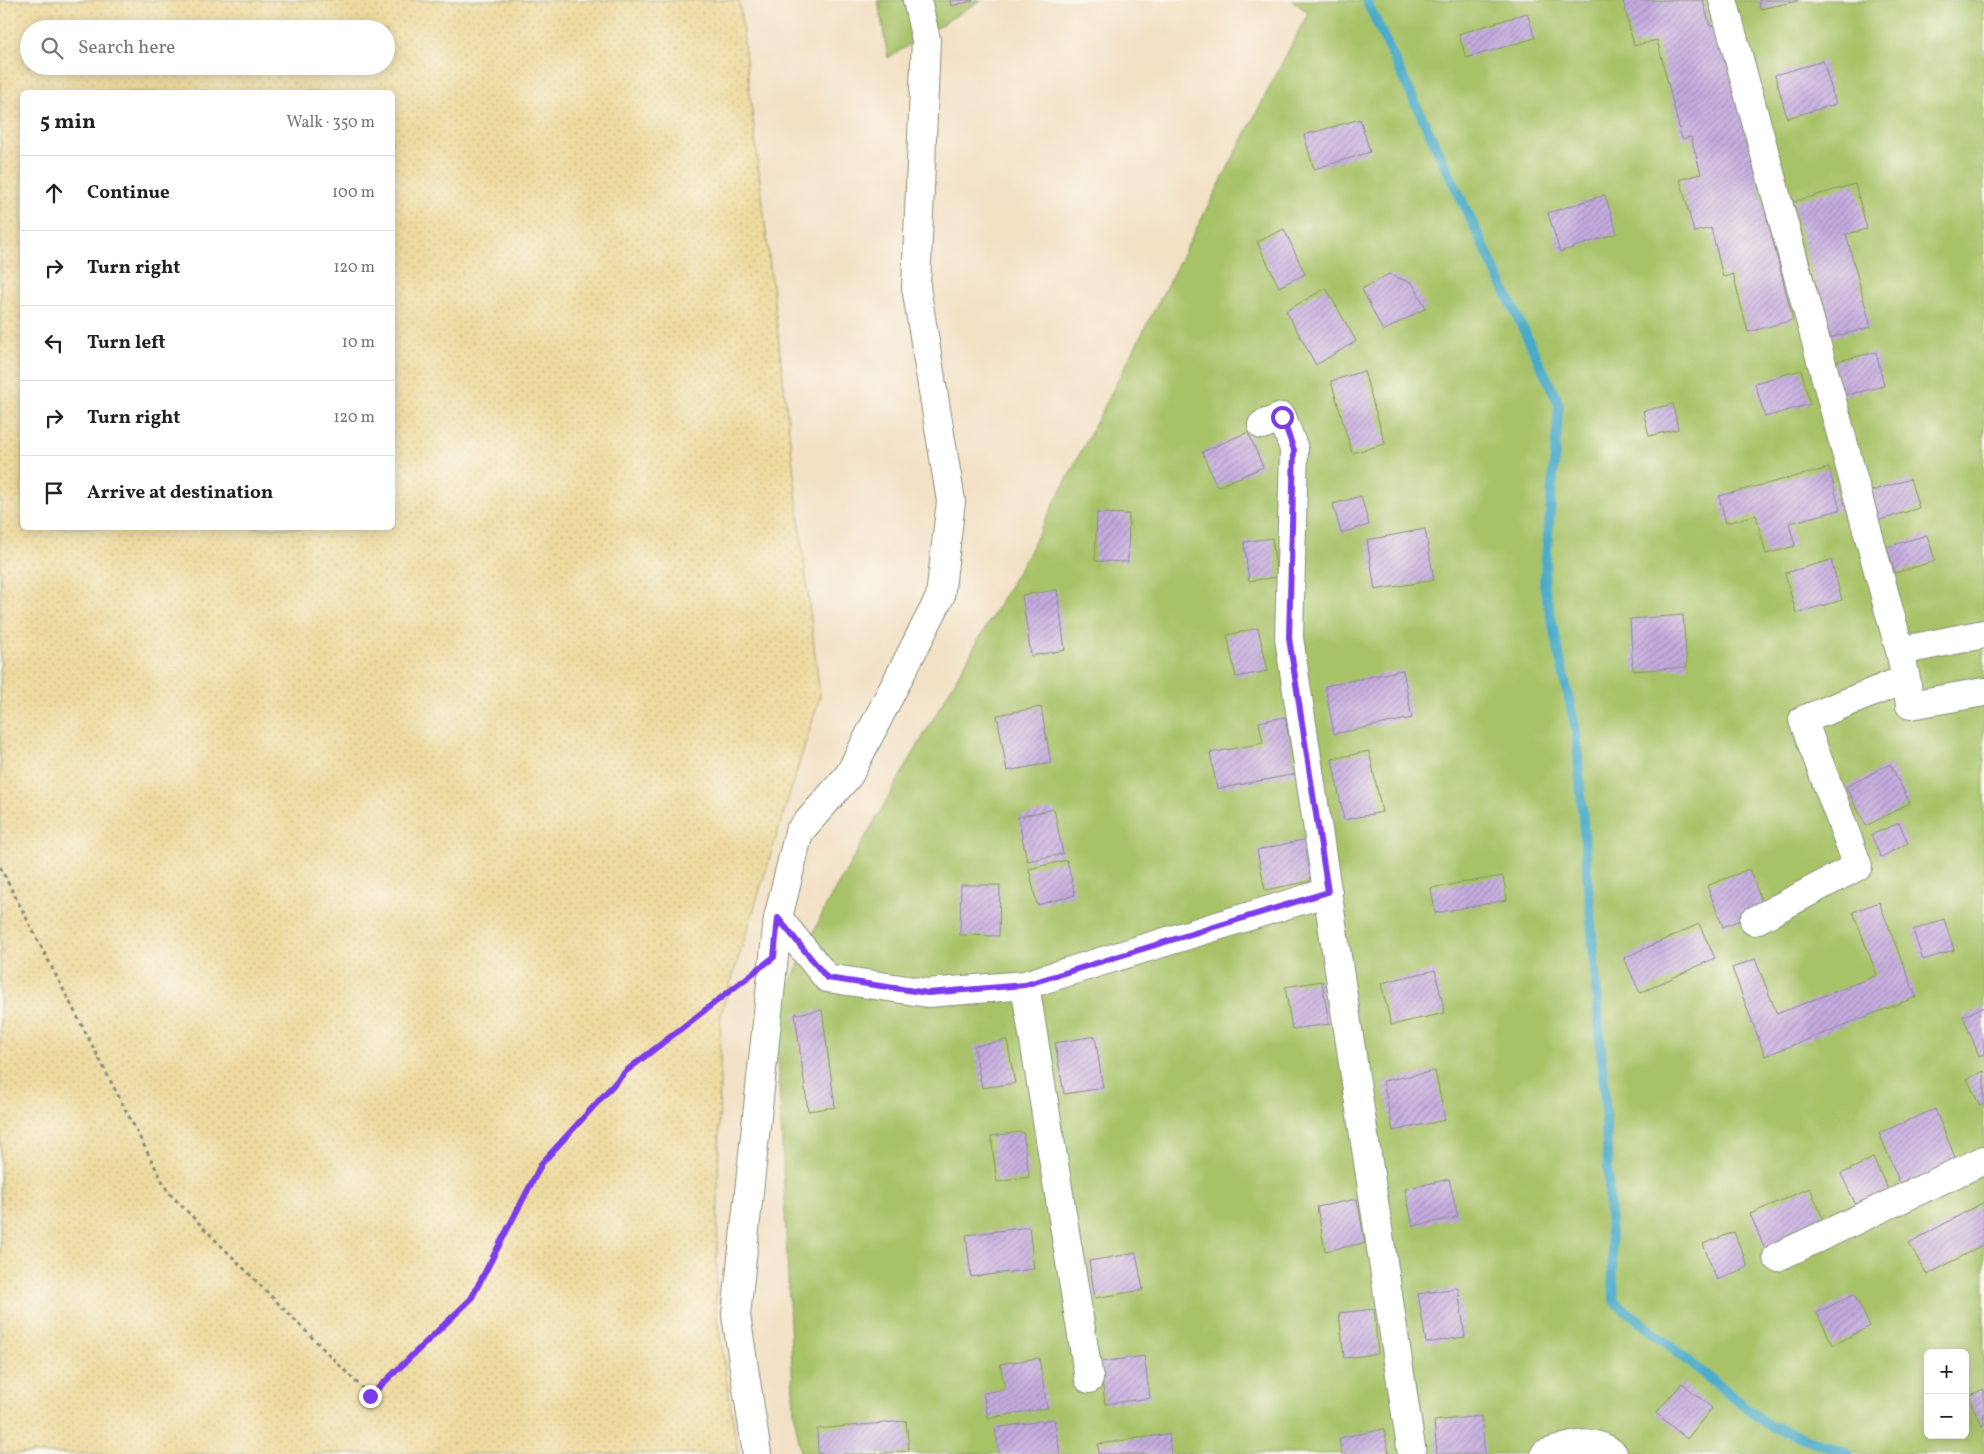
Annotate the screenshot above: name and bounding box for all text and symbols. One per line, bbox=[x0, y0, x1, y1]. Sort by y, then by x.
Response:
search box bbox=[20, 20, 395, 75]
icon: search bbox=[38, 34, 66, 62]
text: Search here bbox=[78, 35, 175, 61]
text: 5 min bbox=[40, 108, 96, 137]
text: Walk · 350 m bbox=[287, 112, 375, 134]
icon: ahead bbox=[40, 179, 68, 207]
text: Continue bbox=[87, 180, 170, 206]
text: 100 m bbox=[332, 182, 375, 204]
icon: right bbox=[40, 254, 68, 282]
text: Turn right bbox=[87, 255, 180, 281]
text: 120 m bbox=[333, 257, 375, 279]
icon: left bbox=[40, 329, 68, 357]
text: Turn left bbox=[87, 330, 166, 356]
text: 10 m bbox=[342, 332, 375, 354]
icon: right bbox=[40, 404, 68, 432]
text: Turn right bbox=[87, 405, 180, 431]
route start bbox=[1271, 406, 1294, 429]
text: 120 m bbox=[333, 407, 375, 429]
icon: arrive bbox=[40, 479, 68, 507]
text: Arrive at destination bbox=[87, 480, 273, 506]
map controls bbox=[1924, 1349, 1969, 1439]
button: + bbox=[1924, 1349, 1969, 1394]
route end bbox=[359, 1385, 382, 1408]
button: − bbox=[1924, 1394, 1969, 1439]

